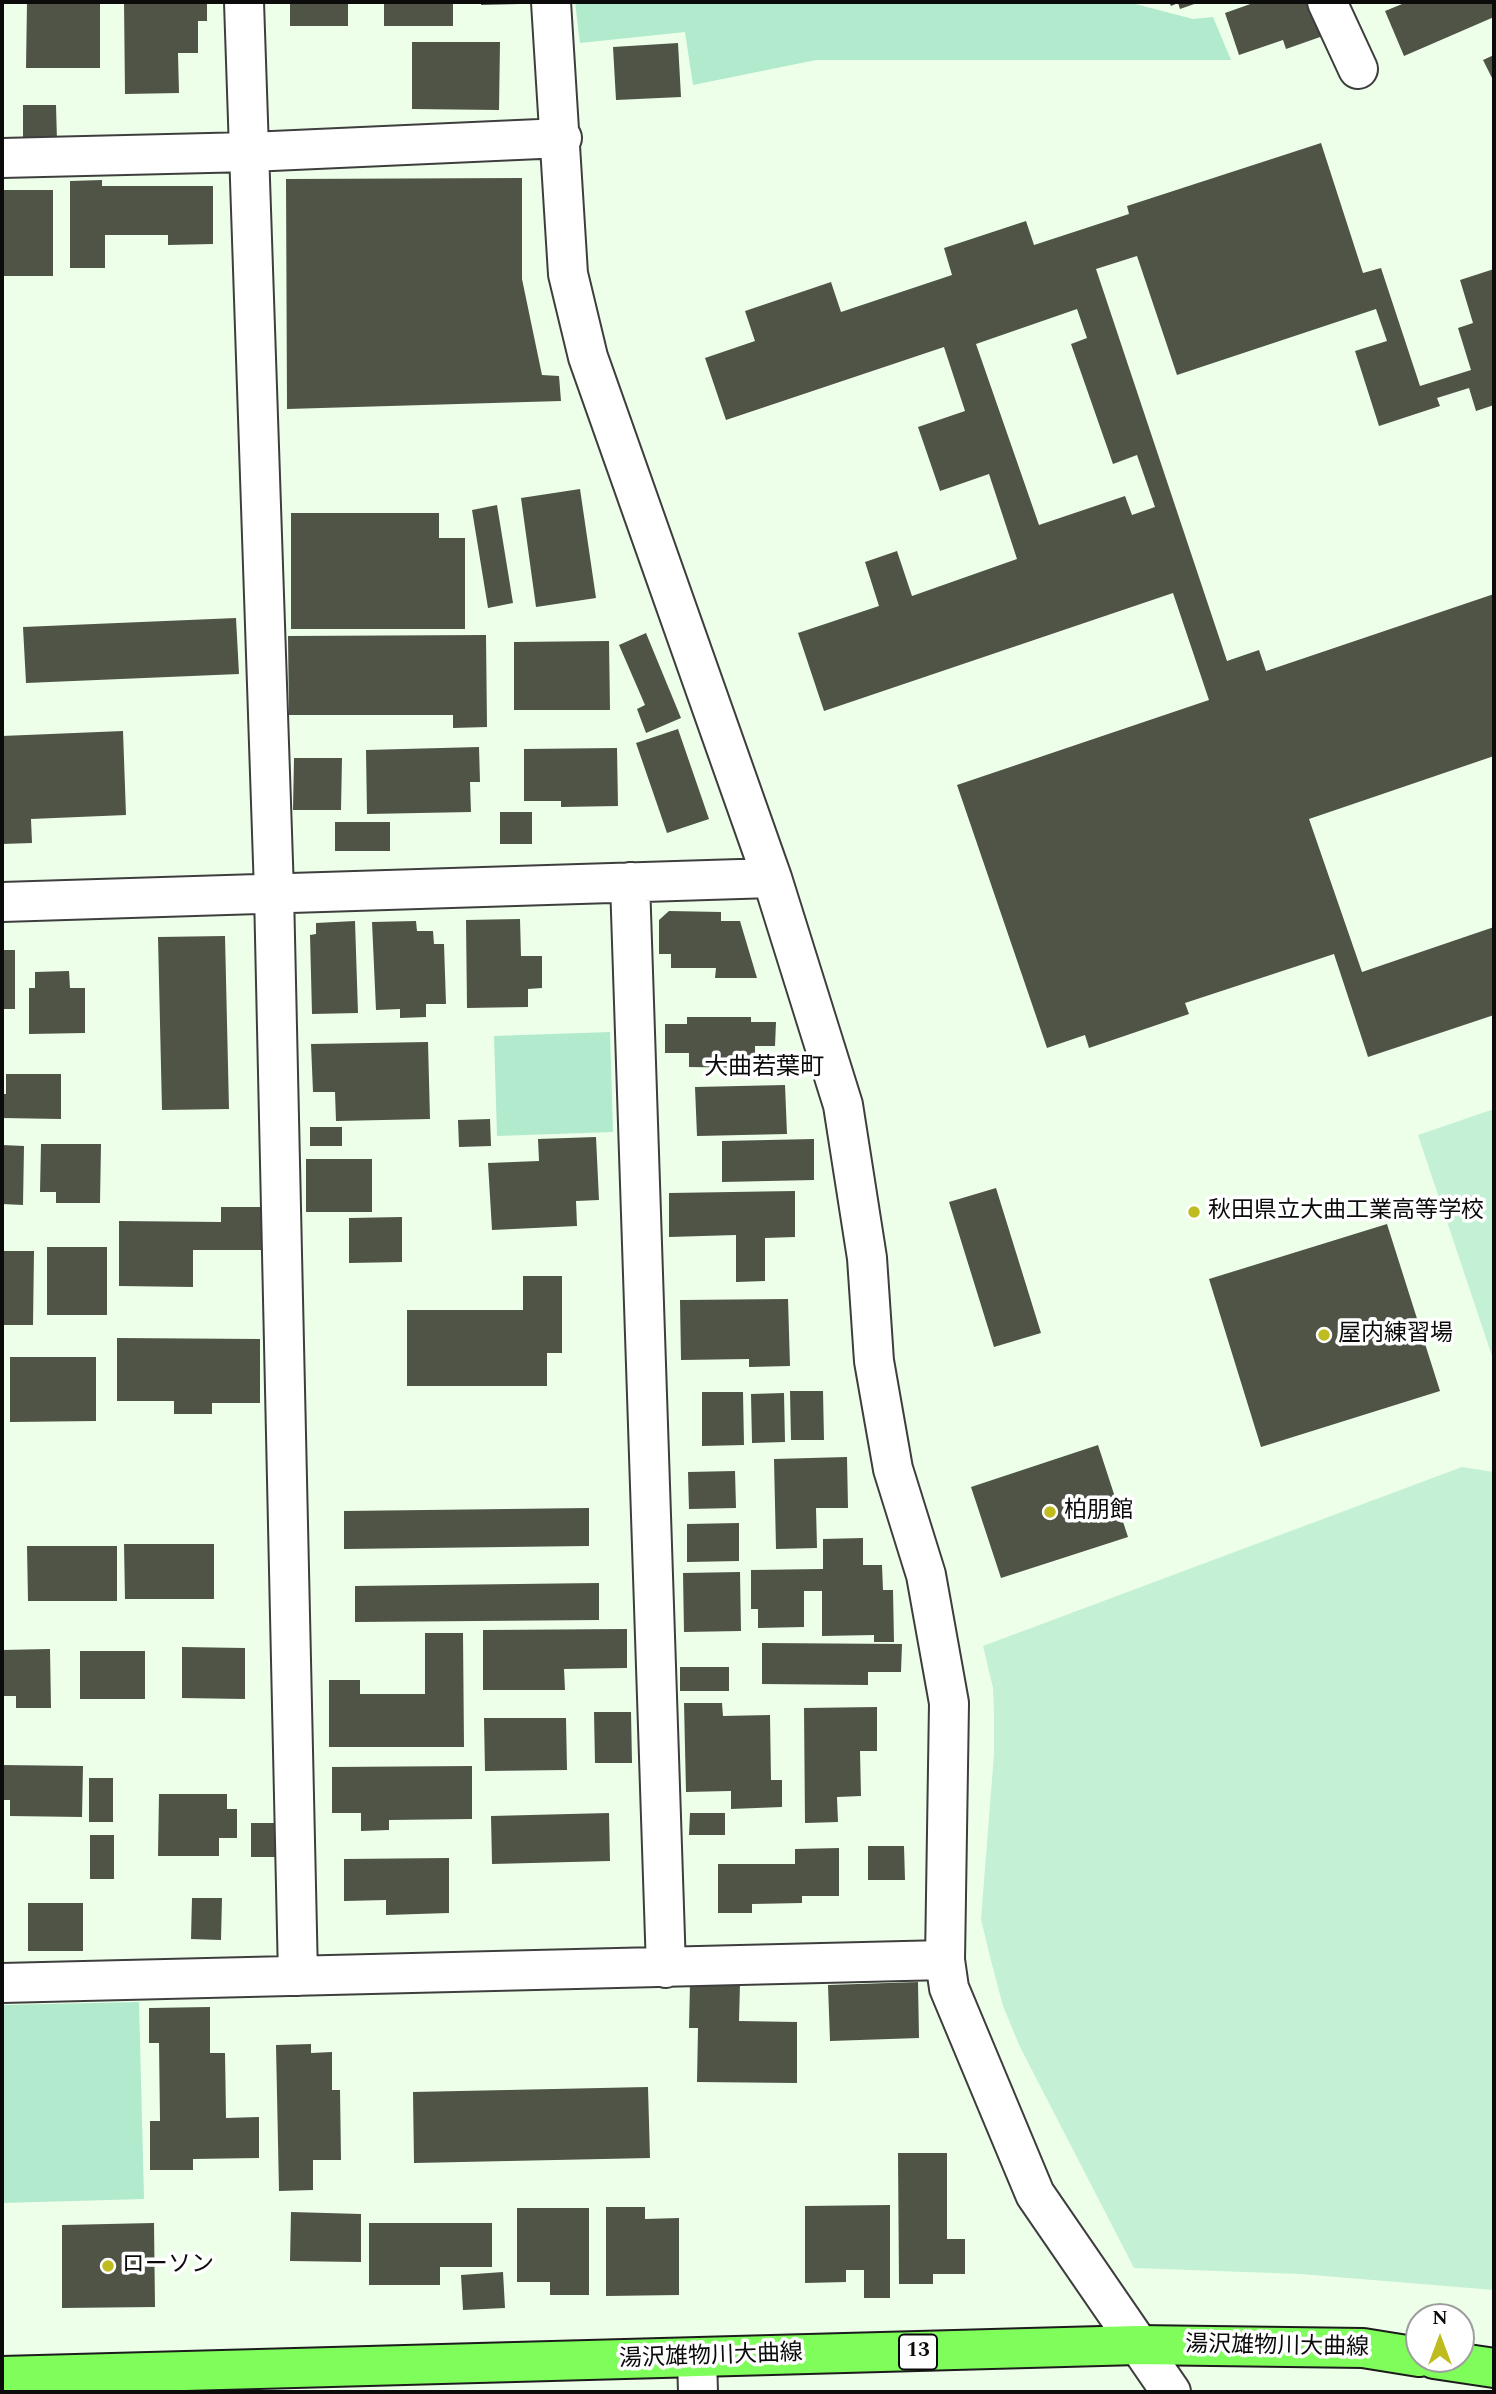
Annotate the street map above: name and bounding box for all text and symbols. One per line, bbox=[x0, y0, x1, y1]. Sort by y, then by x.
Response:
district label: 大曲若葉町 bbox=[704, 1055, 824, 1083]
place label: 秋田県立大曲工業高等学校 bbox=[1208, 1198, 1484, 1226]
marker: 秋田県立大曲工業高等学校 bbox=[1186, 1204, 1202, 1220]
place label: 屋内練習場 bbox=[1338, 1321, 1453, 1349]
marker: 屋内練習場 bbox=[1316, 1327, 1332, 1343]
place label: 柏朋館 bbox=[1064, 1498, 1133, 1526]
marker: 柏朋館 bbox=[1042, 1504, 1058, 1520]
place label: ローソン bbox=[122, 2252, 214, 2280]
marker: ローソン bbox=[100, 2258, 116, 2274]
north arrow bbox=[1405, 2303, 1475, 2373]
text: N bbox=[1432, 2304, 1448, 2333]
street label: 湯沢雄物川大曲線 bbox=[1185, 2333, 1369, 2363]
road number: 13 bbox=[899, 2334, 937, 2370]
street label: 湯沢雄物川大曲線 bbox=[619, 2341, 803, 2375]

